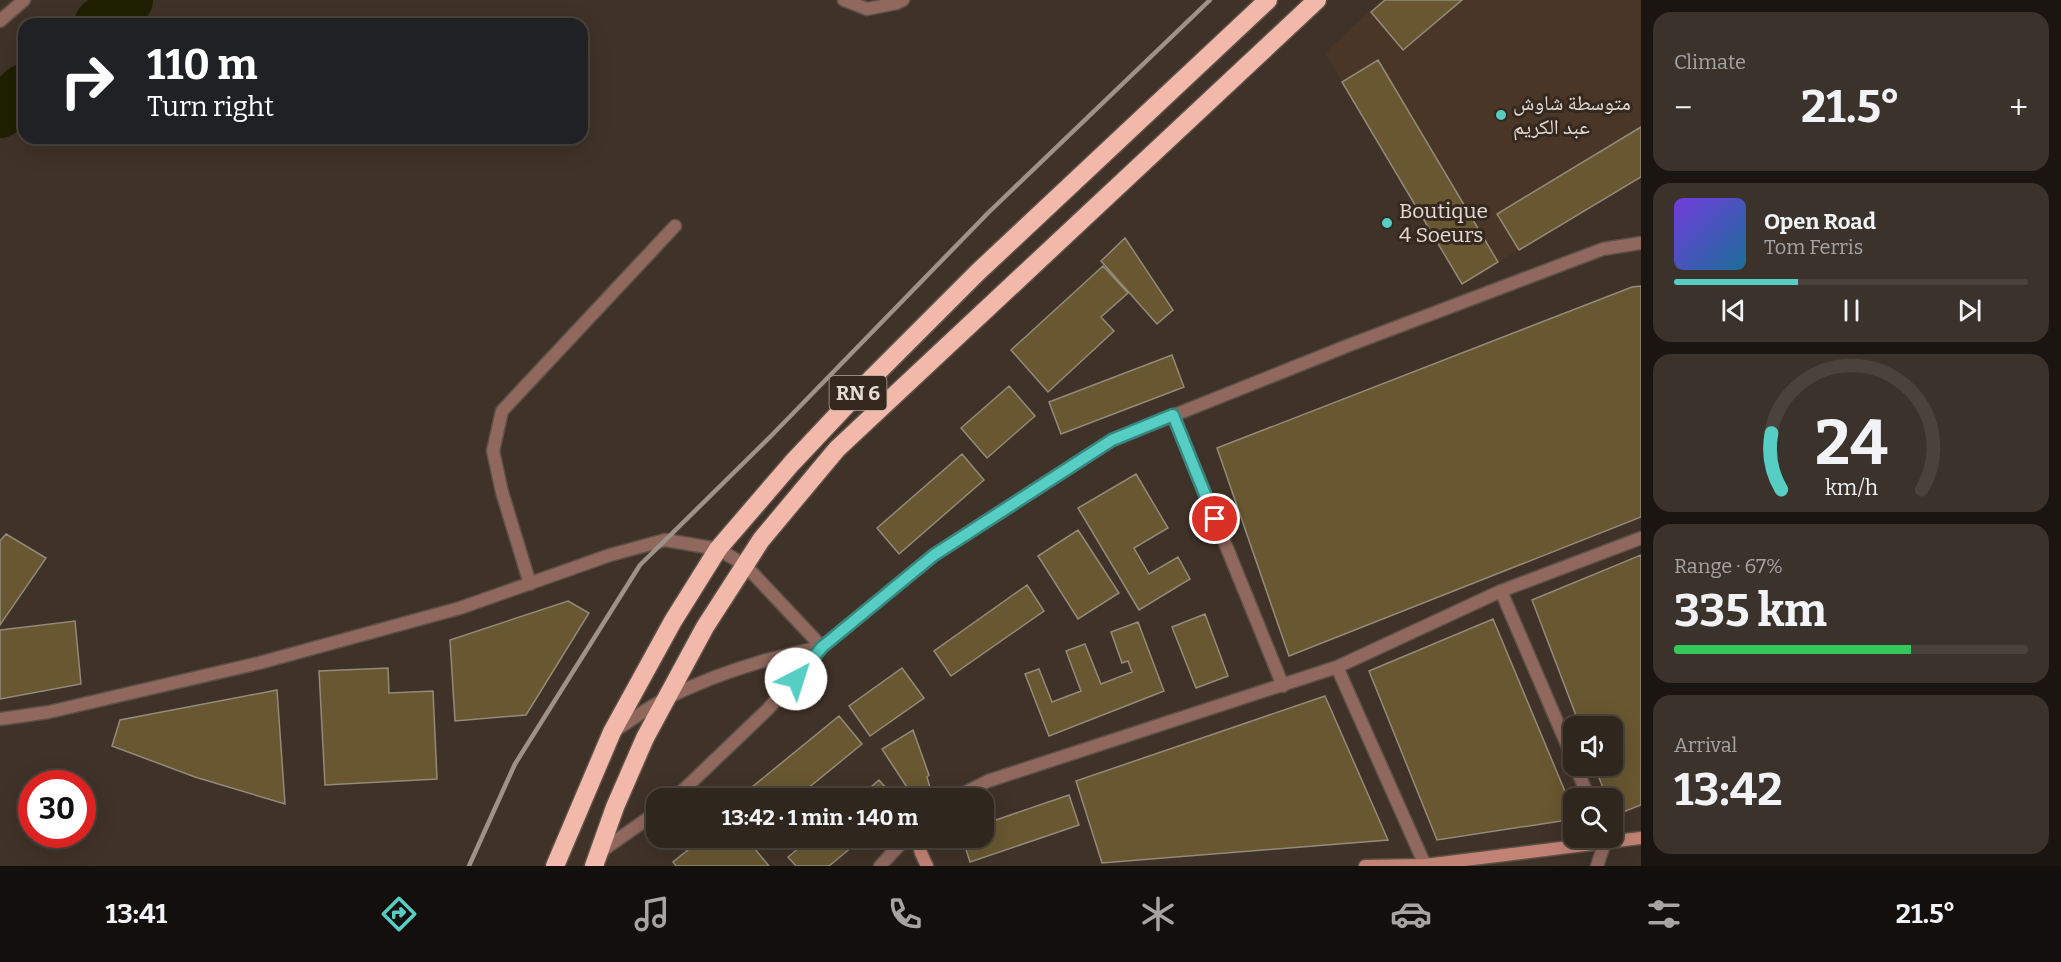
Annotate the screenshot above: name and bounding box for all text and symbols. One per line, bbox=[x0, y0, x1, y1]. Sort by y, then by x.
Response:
text: 110 m bbox=[147, 40, 258, 90]
icon: right bbox=[48, 42, 126, 120]
text: Climate bbox=[1674, 50, 1746, 74]
text: 21.5° bbox=[1801, 80, 1900, 134]
text: − bbox=[1674, 88, 1692, 128]
text: + bbox=[2009, 88, 2028, 128]
place label: متوسطة شاوش عبد الكريم bbox=[1513, 90, 1631, 141]
text: Turn right bbox=[147, 91, 274, 123]
marker: متوسطة شاوش عبد الكريم bbox=[1494, 108, 1508, 122]
place label: Boutique 4 Soeurs bbox=[1399, 198, 1488, 248]
text: Open Road bbox=[1764, 208, 1876, 235]
marker: Boutique 4 Soeurs bbox=[1380, 216, 1394, 230]
text: Tom Ferris bbox=[1764, 235, 1863, 259]
icon: previous bbox=[1717, 294, 1750, 327]
icon: pause bbox=[1835, 294, 1868, 327]
icon: next bbox=[1953, 294, 1986, 327]
road number: RN 6 bbox=[830, 376, 886, 410]
text: 24 bbox=[1814, 406, 1888, 481]
text: km/h bbox=[1824, 475, 1878, 501]
pin bbox=[1189, 493, 1240, 544]
icon: arrive bbox=[1198, 502, 1231, 535]
text: Range · 67% bbox=[1674, 554, 1783, 578]
text: 335 km bbox=[1674, 584, 1827, 638]
position arrow bbox=[764, 647, 828, 711]
map controls bbox=[1563, 716, 1623, 848]
button: sound bbox=[1563, 716, 1623, 776]
text: Arrival bbox=[1674, 733, 1737, 757]
text: 13:42 bbox=[1674, 763, 1783, 817]
speed limit sign: 30 bbox=[18, 770, 96, 848]
button: search bbox=[1563, 788, 1623, 848]
text: 13:42 · 1 min · 140 m bbox=[722, 804, 918, 831]
icon: directions bbox=[378, 893, 420, 935]
icon: music bbox=[631, 893, 673, 935]
icon: phone bbox=[884, 893, 926, 935]
icon: climate bbox=[1137, 893, 1179, 935]
icon: car bbox=[1390, 893, 1432, 935]
icon: filters bbox=[1643, 893, 1685, 935]
text: 13:41 bbox=[105, 898, 167, 930]
text: 21.5° bbox=[1896, 898, 1956, 930]

